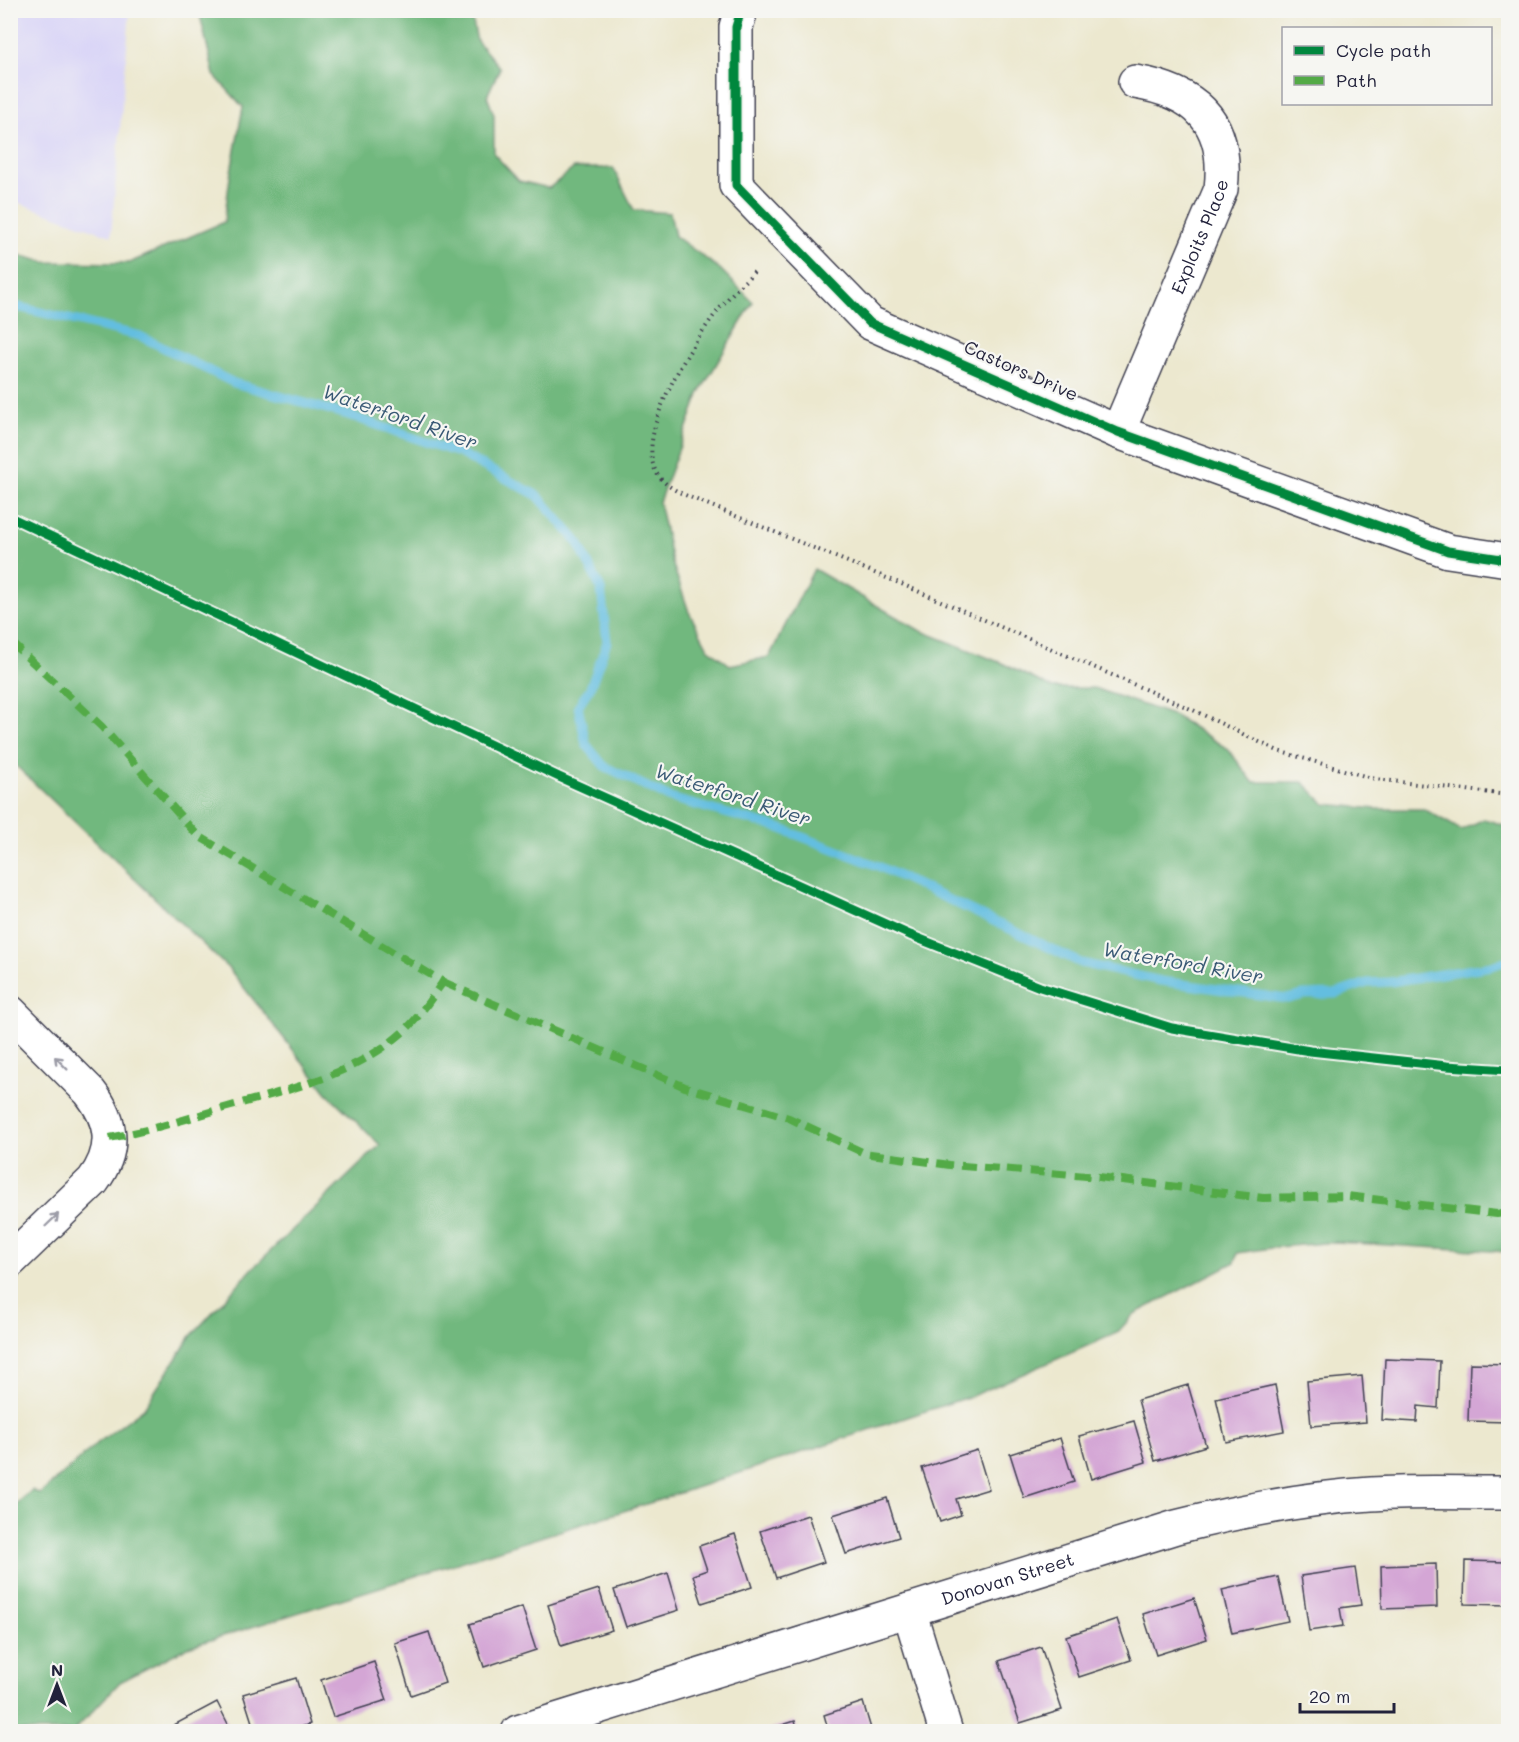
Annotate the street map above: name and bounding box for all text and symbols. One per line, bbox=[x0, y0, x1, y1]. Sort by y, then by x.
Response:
legend bbox=[1282, 27, 1492, 105]
text: Cycle path bbox=[1336, 38, 1431, 62]
text: Path bbox=[1336, 68, 1376, 92]
street label: Exploits Place bbox=[1165, 178, 1233, 297]
street label: Castors Drive bbox=[961, 334, 1082, 406]
water label: Waterford River bbox=[320, 377, 481, 455]
water label: Waterford River bbox=[652, 757, 814, 831]
water label: Waterford River bbox=[1101, 935, 1265, 989]
one-way arrow bbox=[54, 1056, 69, 1071]
one-way arrow bbox=[45, 1213, 60, 1227]
street label: Donovan Street bbox=[938, 1547, 1077, 1610]
north arrow bbox=[27, 1655, 87, 1715]
text: N bbox=[51, 1659, 63, 1680]
scale bar bbox=[1300, 1676, 1394, 1714]
text: 20 m bbox=[1309, 1684, 1350, 1708]

